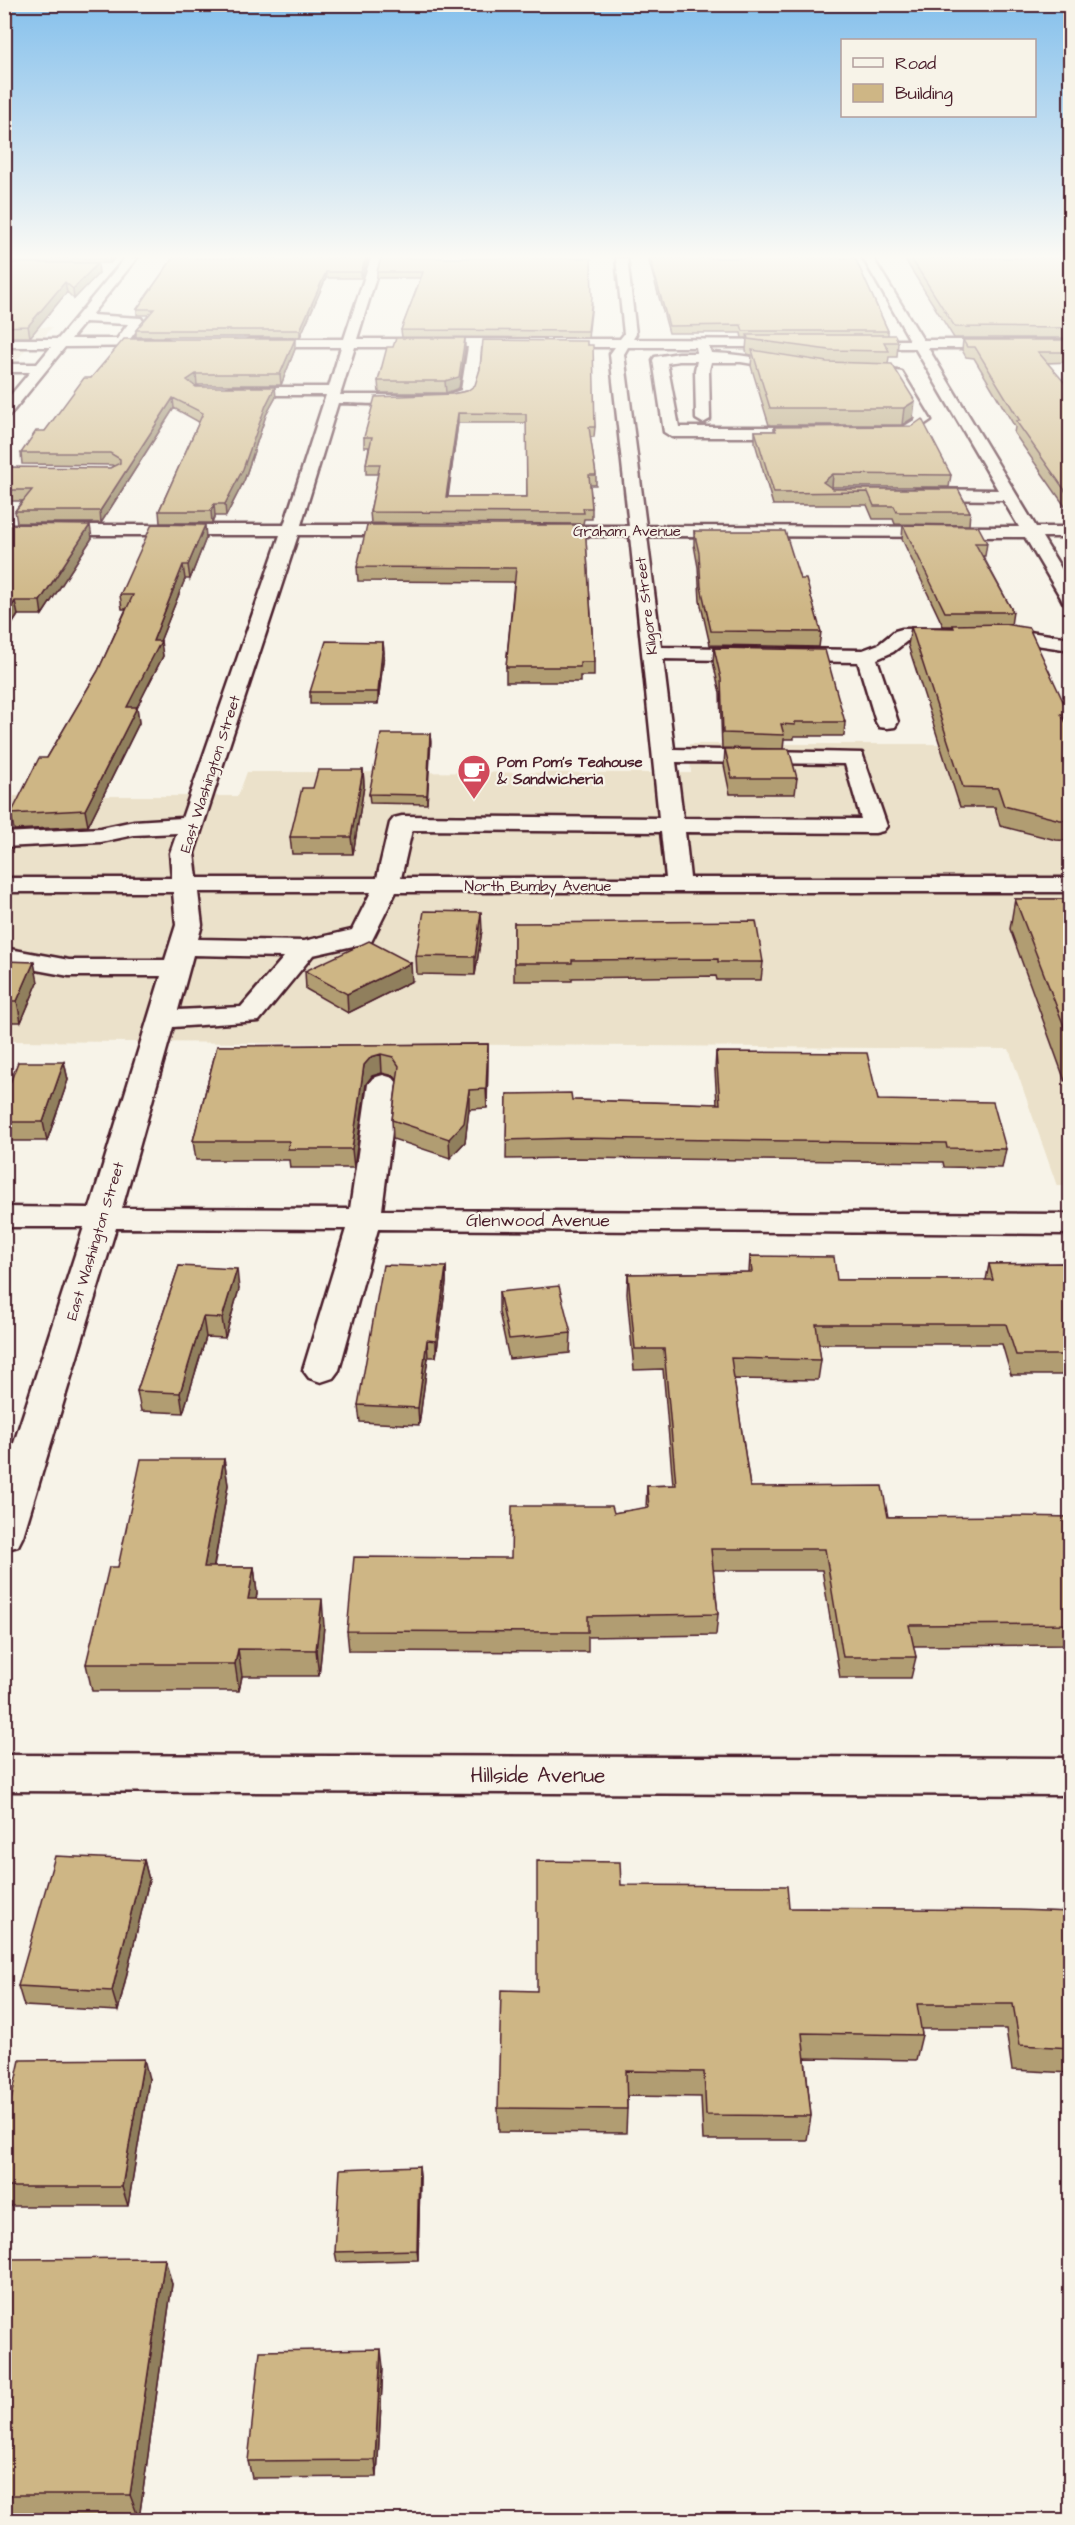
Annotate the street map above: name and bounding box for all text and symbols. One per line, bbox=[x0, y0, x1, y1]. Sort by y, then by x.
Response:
legend bbox=[841, 39, 1036, 117]
text: Road bbox=[895, 51, 936, 76]
text: Building bbox=[895, 81, 953, 107]
street label: Graham Avenue bbox=[573, 521, 681, 542]
street label: Kilgore Street bbox=[630, 556, 664, 656]
street label: East Washington Street bbox=[175, 693, 247, 856]
place label: Pom Pom's Teahouse & Sandwicheria bbox=[496, 752, 643, 790]
cafe icon: Pom Pom's Teahouse & Sandwicheria bbox=[456, 753, 492, 800]
street label: North Bumby Avenue bbox=[465, 876, 611, 898]
street label: East Washington Street bbox=[61, 1159, 131, 1323]
street label: Glenwood Avenue bbox=[466, 1208, 610, 1233]
street label: Hillside Avenue bbox=[471, 1761, 605, 1790]

